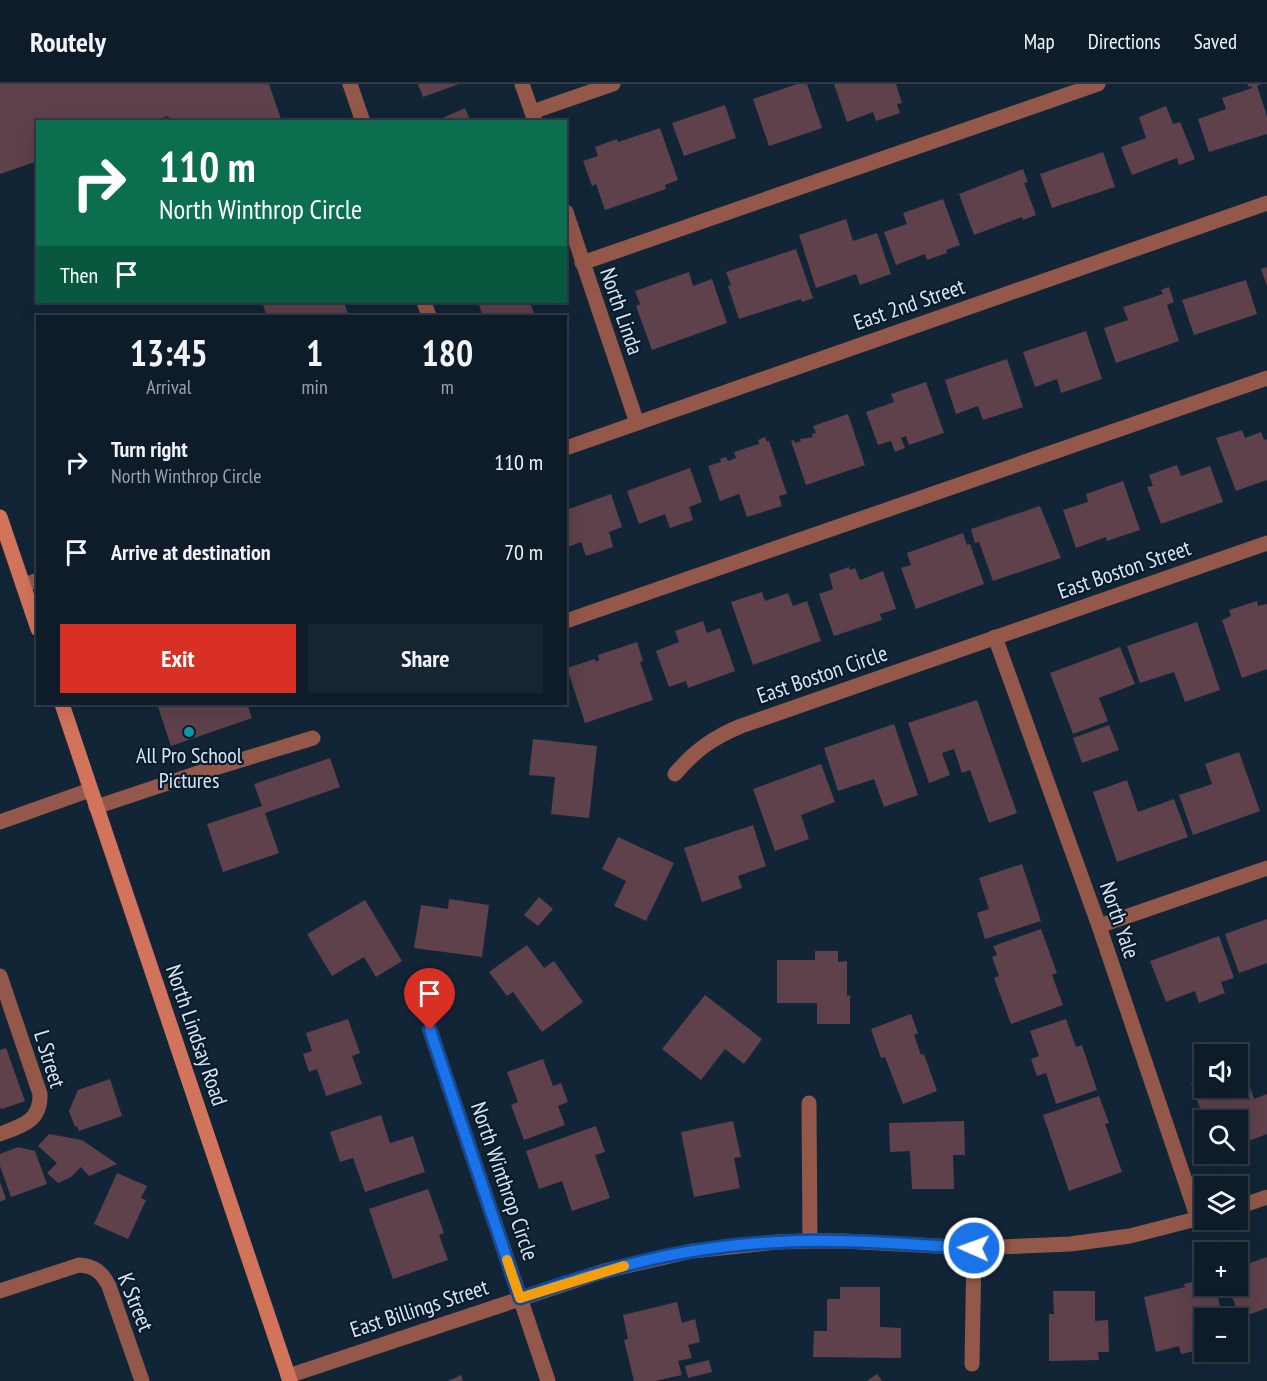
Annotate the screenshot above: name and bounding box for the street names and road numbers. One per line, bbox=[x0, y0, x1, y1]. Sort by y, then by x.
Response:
street label: North Linda bbox=[594, 264, 650, 358]
street label: East 2nd Street bbox=[850, 272, 968, 336]
street label: East Boston Street bbox=[1054, 533, 1194, 605]
street label: East Boston Circle bbox=[753, 639, 891, 709]
street label: North Yale bbox=[1094, 878, 1146, 962]
street label: North Lindsay Road bbox=[160, 961, 234, 1109]
street label: L Street bbox=[28, 1027, 72, 1091]
street label: North Winthrop Circle bbox=[465, 1098, 545, 1264]
street label: K Street bbox=[112, 1269, 160, 1335]
street label: East Billings Street bbox=[347, 1273, 491, 1343]

